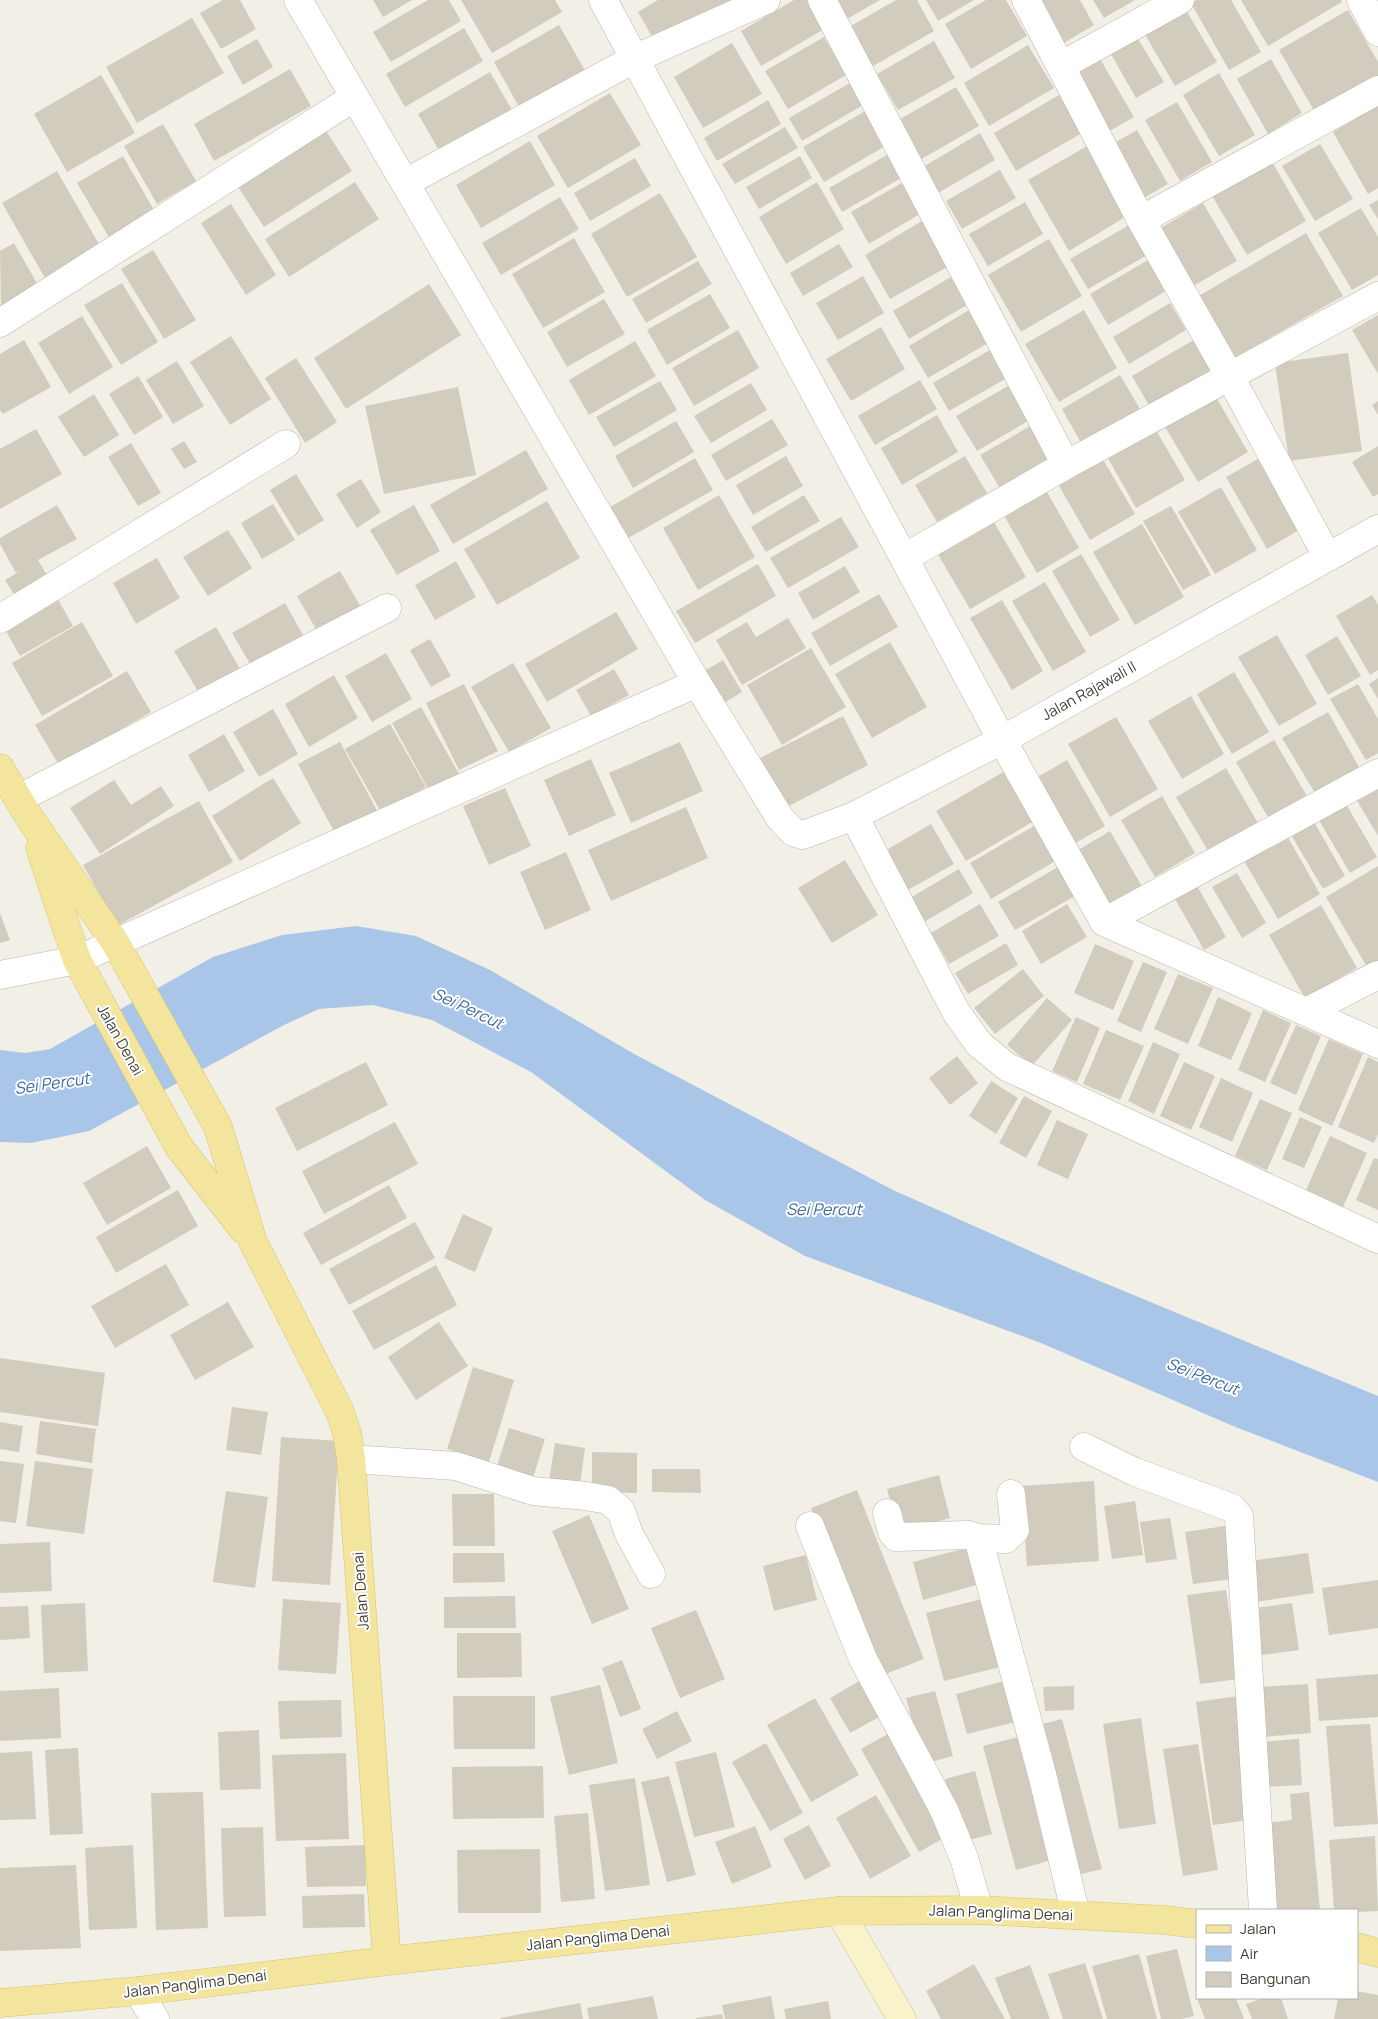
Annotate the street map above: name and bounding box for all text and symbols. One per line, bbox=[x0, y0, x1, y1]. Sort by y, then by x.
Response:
street label: Jalan Rajawali II bbox=[1038, 656, 1140, 725]
water label: Sei Percut bbox=[429, 982, 508, 1035]
street label: Jalan Denai bbox=[92, 1000, 149, 1079]
water label: Sei Percut bbox=[13, 1067, 92, 1099]
water label: Sei Percut bbox=[786, 1198, 863, 1220]
water label: Sei Percut bbox=[1164, 1352, 1244, 1400]
street label: Jalan Denai bbox=[347, 1551, 374, 1631]
street label: Jalan Panglima Denai bbox=[929, 1899, 1073, 1926]
legend bbox=[1196, 1909, 1358, 1999]
text: Jalan bbox=[1240, 1918, 1276, 1939]
street label: Jalan Panglima Denai bbox=[525, 1920, 671, 1955]
text: Air bbox=[1240, 1943, 1259, 1964]
street label: Jalan Panglima Denai bbox=[122, 1964, 268, 2003]
text: Bangunan bbox=[1240, 1968, 1310, 1989]

